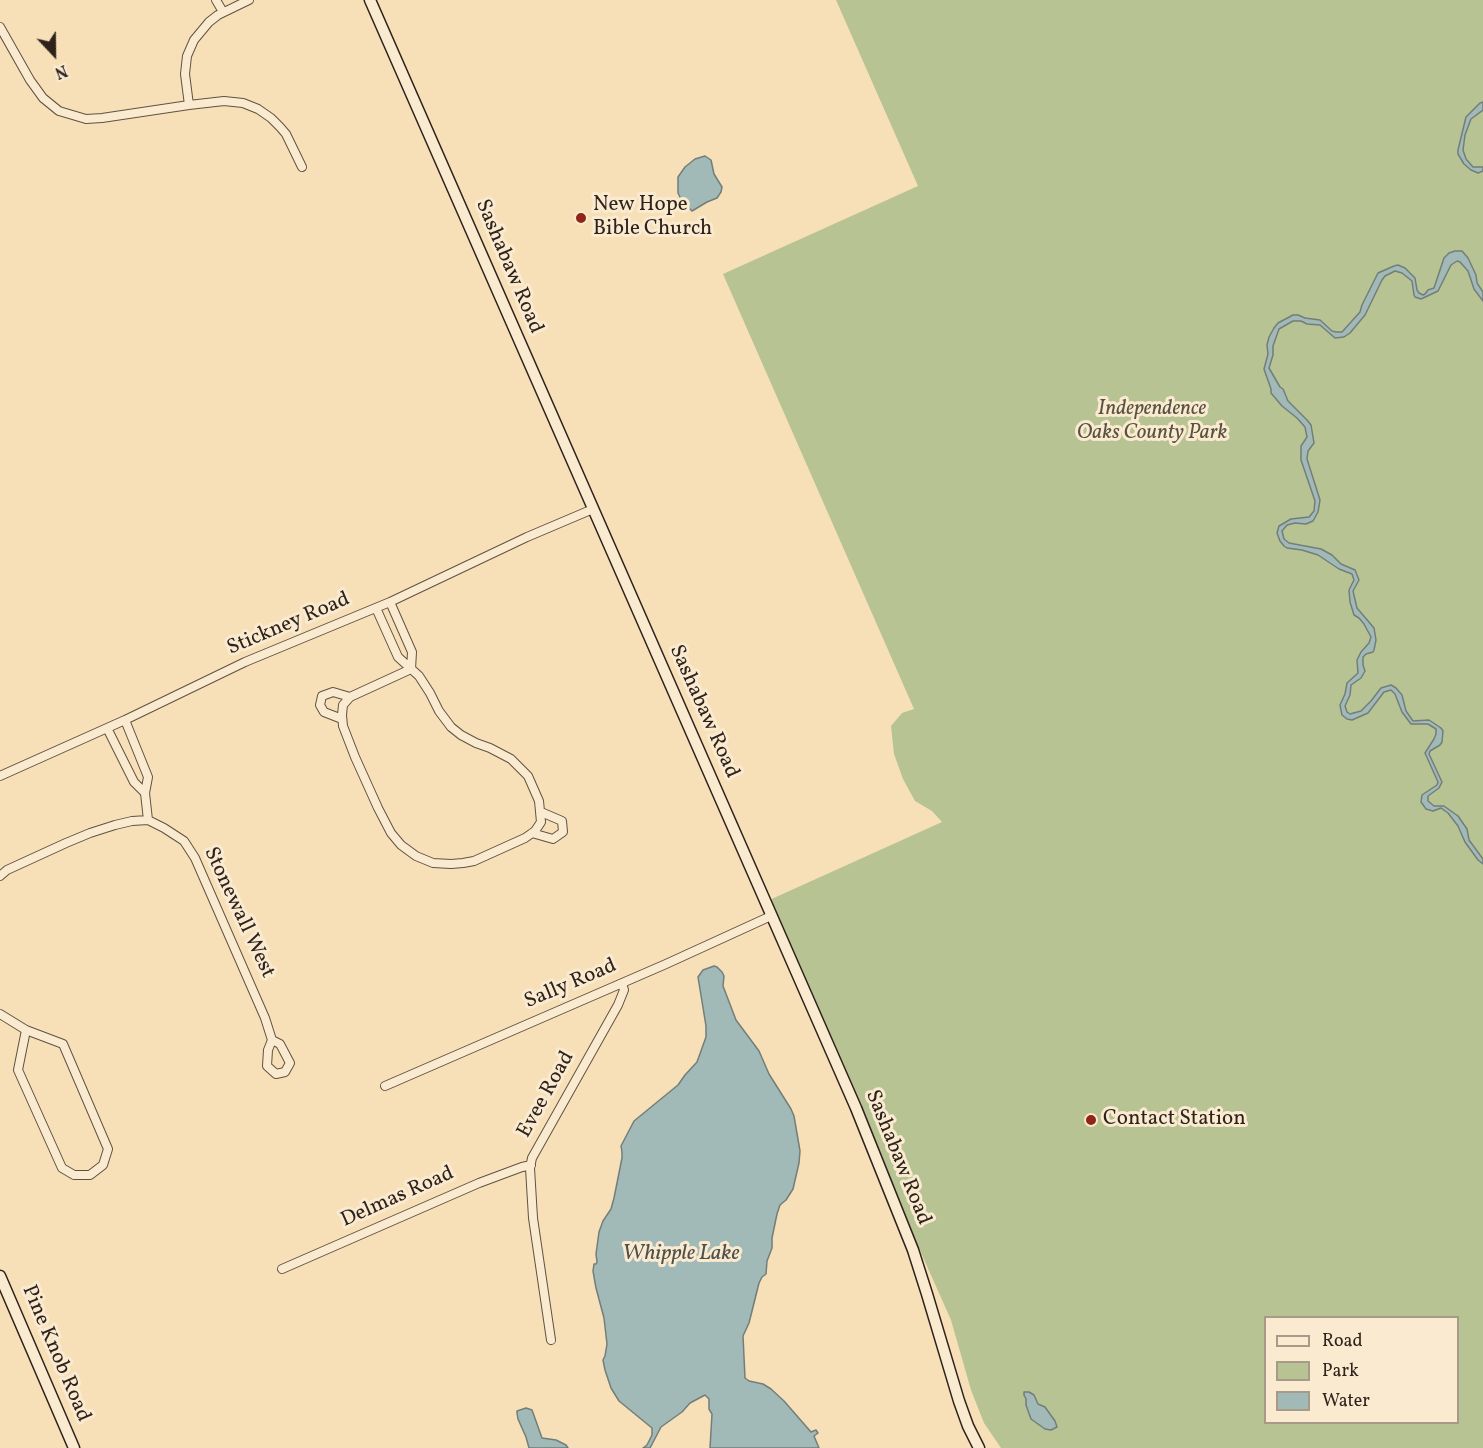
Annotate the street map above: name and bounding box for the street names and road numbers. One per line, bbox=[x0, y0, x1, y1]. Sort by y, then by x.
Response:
street label: Sashabaw Road bbox=[468, 196, 548, 338]
street label: Stickney Road bbox=[224, 588, 354, 662]
street label: Sashabaw Road bbox=[662, 641, 744, 783]
street label: Stonewall West bbox=[197, 844, 279, 982]
street label: Sally Road bbox=[521, 954, 621, 1016]
street label: Evee Road bbox=[513, 1047, 581, 1143]
street label: Sashabaw Road bbox=[858, 1087, 936, 1229]
street label: Delmas Road bbox=[338, 1162, 458, 1234]
street label: Pine Knob Road bbox=[15, 1282, 95, 1426]

